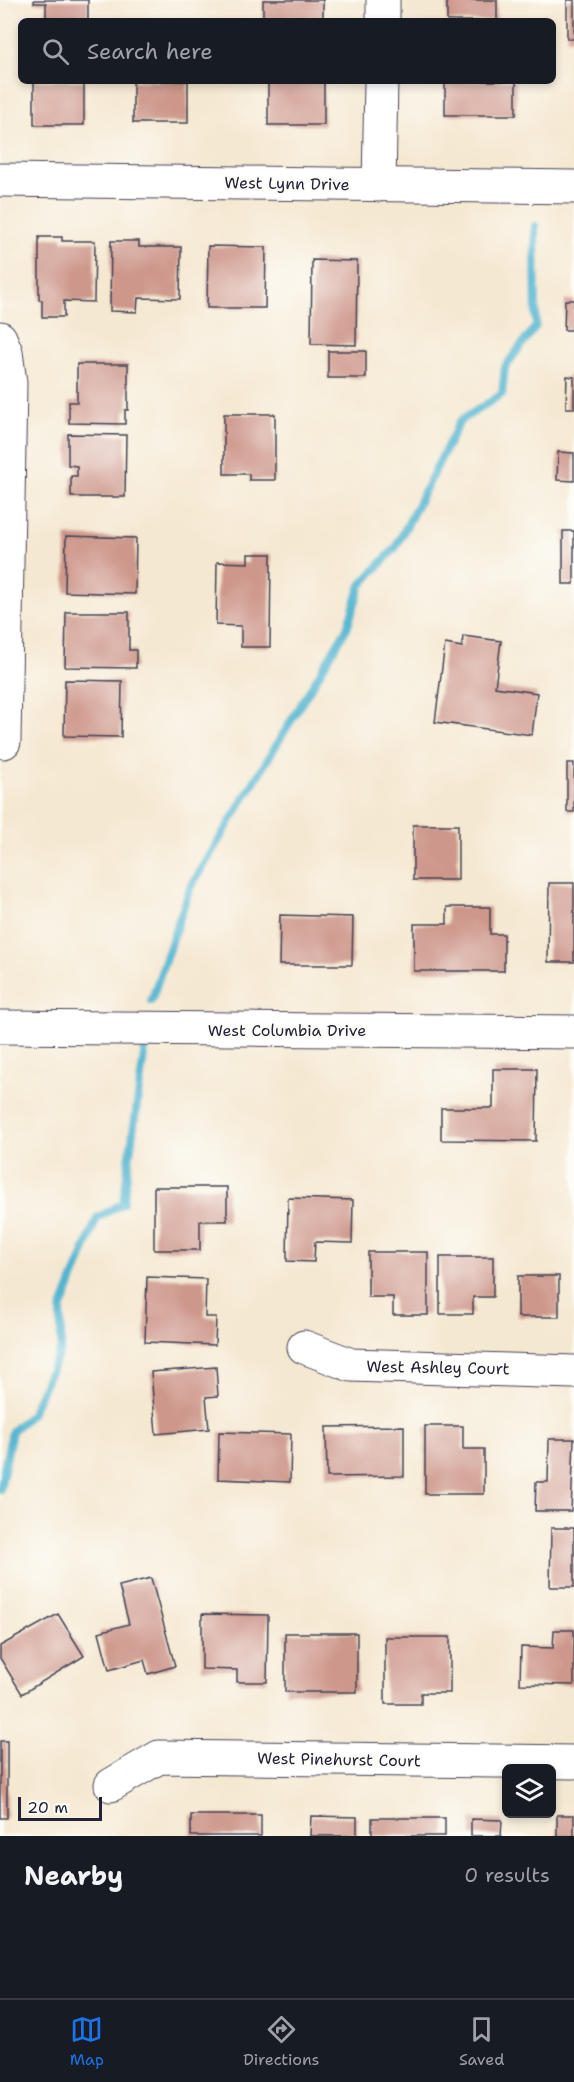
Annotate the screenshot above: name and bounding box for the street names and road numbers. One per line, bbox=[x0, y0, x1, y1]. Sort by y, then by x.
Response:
street label: West Lynn Drive bbox=[224, 172, 350, 195]
street label: West Columbia Drive bbox=[208, 1020, 366, 1041]
street label: West Ashley Court bbox=[366, 1356, 510, 1379]
street label: West Pinehurst Court bbox=[257, 1748, 421, 1771]

